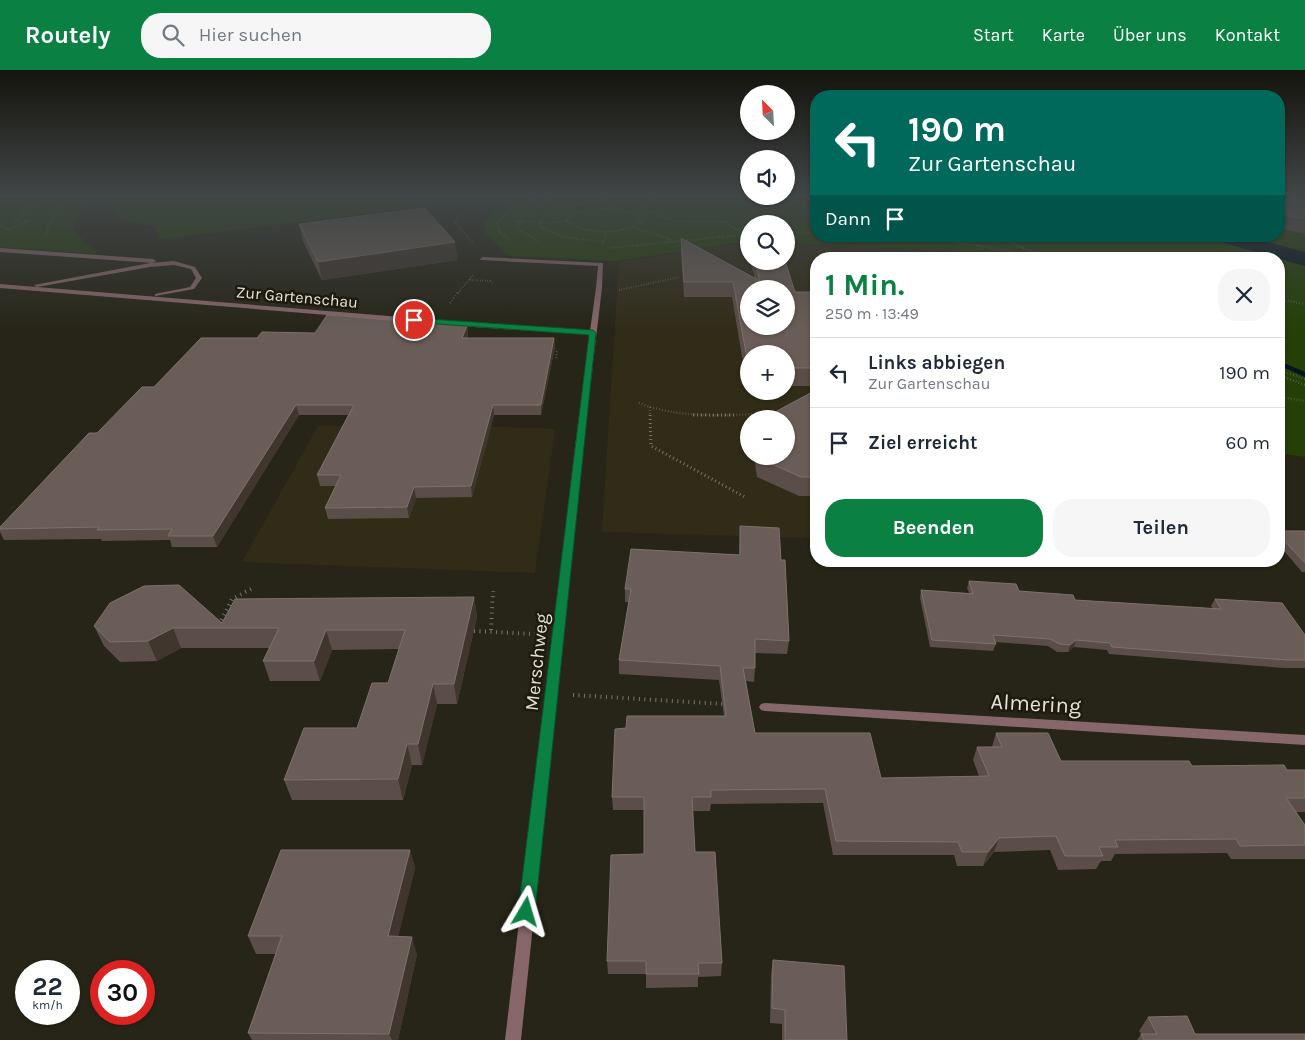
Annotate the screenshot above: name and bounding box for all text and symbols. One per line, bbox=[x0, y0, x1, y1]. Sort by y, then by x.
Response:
search box bbox=[141, 13, 491, 58]
text: Routely bbox=[25, 21, 111, 49]
icon: search bbox=[159, 21, 187, 49]
text: Hier suchen bbox=[199, 24, 302, 46]
text: Start bbox=[973, 24, 1014, 46]
text: Karte bbox=[1042, 24, 1085, 46]
text: Über uns bbox=[1113, 24, 1187, 46]
text: Kontakt bbox=[1215, 24, 1280, 46]
north arrow bbox=[740, 85, 795, 140]
map controls bbox=[740, 85, 795, 465]
text: 190 m bbox=[908, 109, 1006, 150]
icon: left bbox=[825, 110, 890, 175]
button: sound bbox=[740, 150, 795, 205]
text: Zur Gartenschau bbox=[908, 151, 1076, 177]
icon: arrive bbox=[881, 205, 909, 233]
text: Dann bbox=[825, 208, 871, 230]
button: search bbox=[740, 215, 795, 270]
text: 1 Min. bbox=[825, 267, 905, 303]
button: close bbox=[1218, 269, 1270, 321]
button: layers bbox=[740, 280, 795, 335]
street label: Zur Gartenschau bbox=[235, 282, 359, 312]
pin bbox=[393, 299, 435, 341]
text: 250 m · 13:49 bbox=[825, 304, 919, 323]
icon: arrive bbox=[400, 306, 428, 334]
button: + bbox=[740, 345, 795, 400]
text: Links abbiegen bbox=[868, 352, 1005, 374]
icon: left bbox=[825, 359, 853, 387]
text: 190 m bbox=[1219, 362, 1270, 384]
text: Zur Gartenschau bbox=[868, 374, 990, 393]
button: − bbox=[740, 410, 795, 465]
icon: arrive bbox=[825, 429, 853, 457]
text: Ziel erreicht bbox=[868, 432, 978, 454]
text: 60 m bbox=[1226, 432, 1270, 454]
button: Beenden bbox=[825, 499, 1043, 557]
button: Teilen bbox=[1053, 499, 1270, 557]
street label: Merschweg bbox=[521, 612, 553, 712]
street label: Almering bbox=[990, 689, 1083, 719]
position arrow bbox=[499, 885, 551, 937]
speed limit sign: 30 bbox=[90, 960, 155, 1025]
text: 22 bbox=[32, 972, 63, 1001]
text: km/h bbox=[32, 998, 63, 1012]

